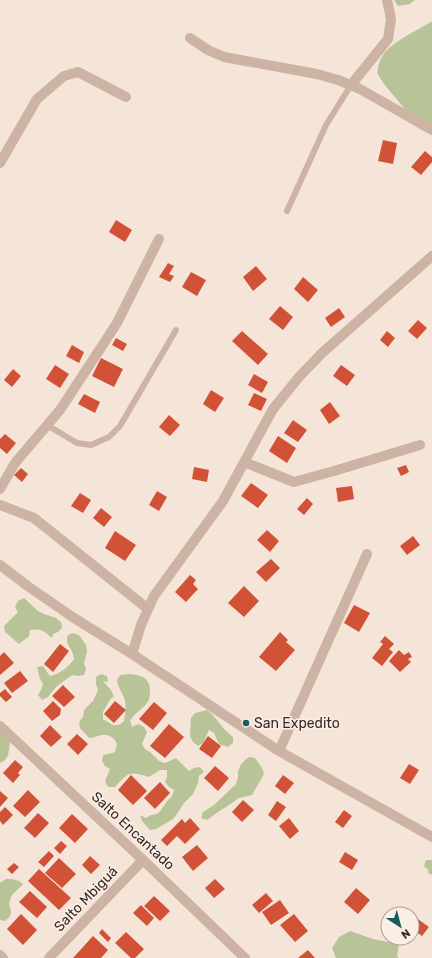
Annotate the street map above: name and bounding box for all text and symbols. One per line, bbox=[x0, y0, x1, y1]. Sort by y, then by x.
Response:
place label: San Expedito bbox=[254, 715, 340, 732]
marker: San Expedito bbox=[241, 718, 251, 728]
street label: Salto Encantado bbox=[88, 788, 178, 874]
street label: Salto Mbiguá bbox=[51, 863, 121, 935]
north arrow bbox=[380, 906, 420, 946]
text: N bbox=[398, 926, 413, 941]

